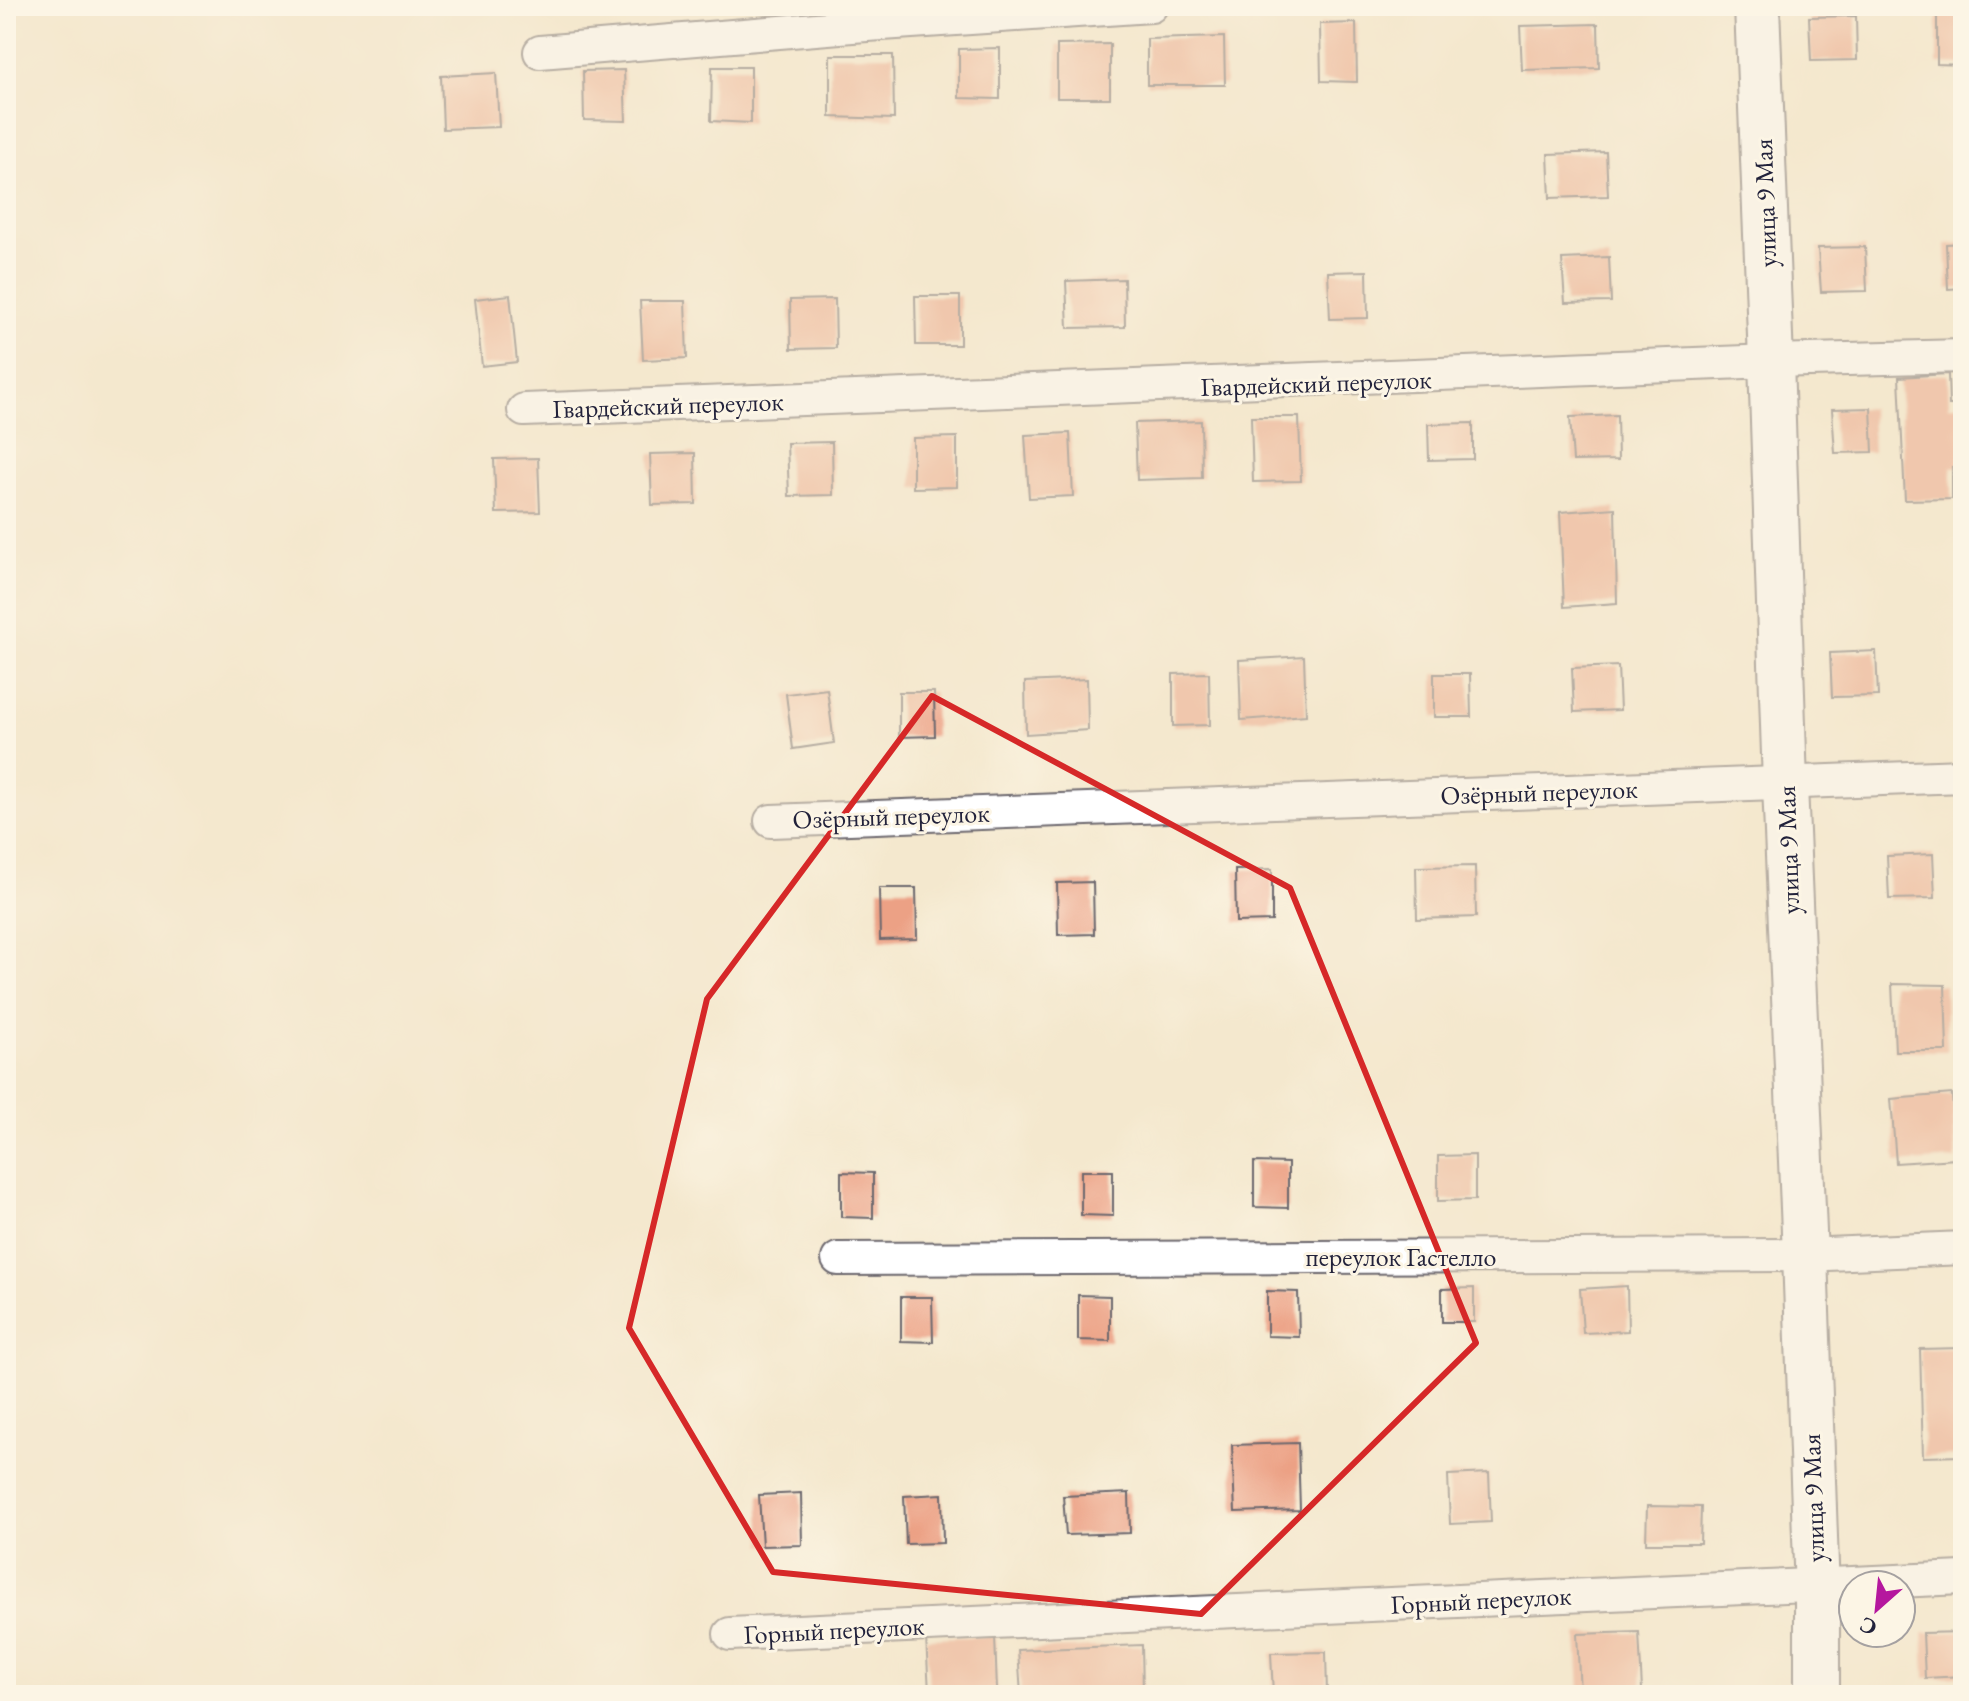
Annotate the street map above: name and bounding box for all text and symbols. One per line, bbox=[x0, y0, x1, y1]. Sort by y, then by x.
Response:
street label: улица 9 Мая bbox=[1746, 138, 1784, 268]
street label: Гвардейский переулок bbox=[1200, 362, 1433, 404]
street label: Гвардейский переулок bbox=[552, 384, 785, 426]
street label: Озёрный переулок bbox=[1440, 772, 1639, 812]
street label: улица 9 Мая bbox=[1769, 785, 1807, 915]
street label: Озёрный переулок bbox=[792, 796, 991, 836]
street label: переулок Гастелло bbox=[1306, 1240, 1496, 1274]
street label: улица 9 Мая bbox=[1794, 1433, 1832, 1563]
north arrow bbox=[1837, 1569, 1917, 1649]
street label: Горный переулок bbox=[1390, 1578, 1573, 1622]
street label: Горный переулок bbox=[743, 1608, 926, 1652]
text: С bbox=[1855, 1610, 1882, 1643]

